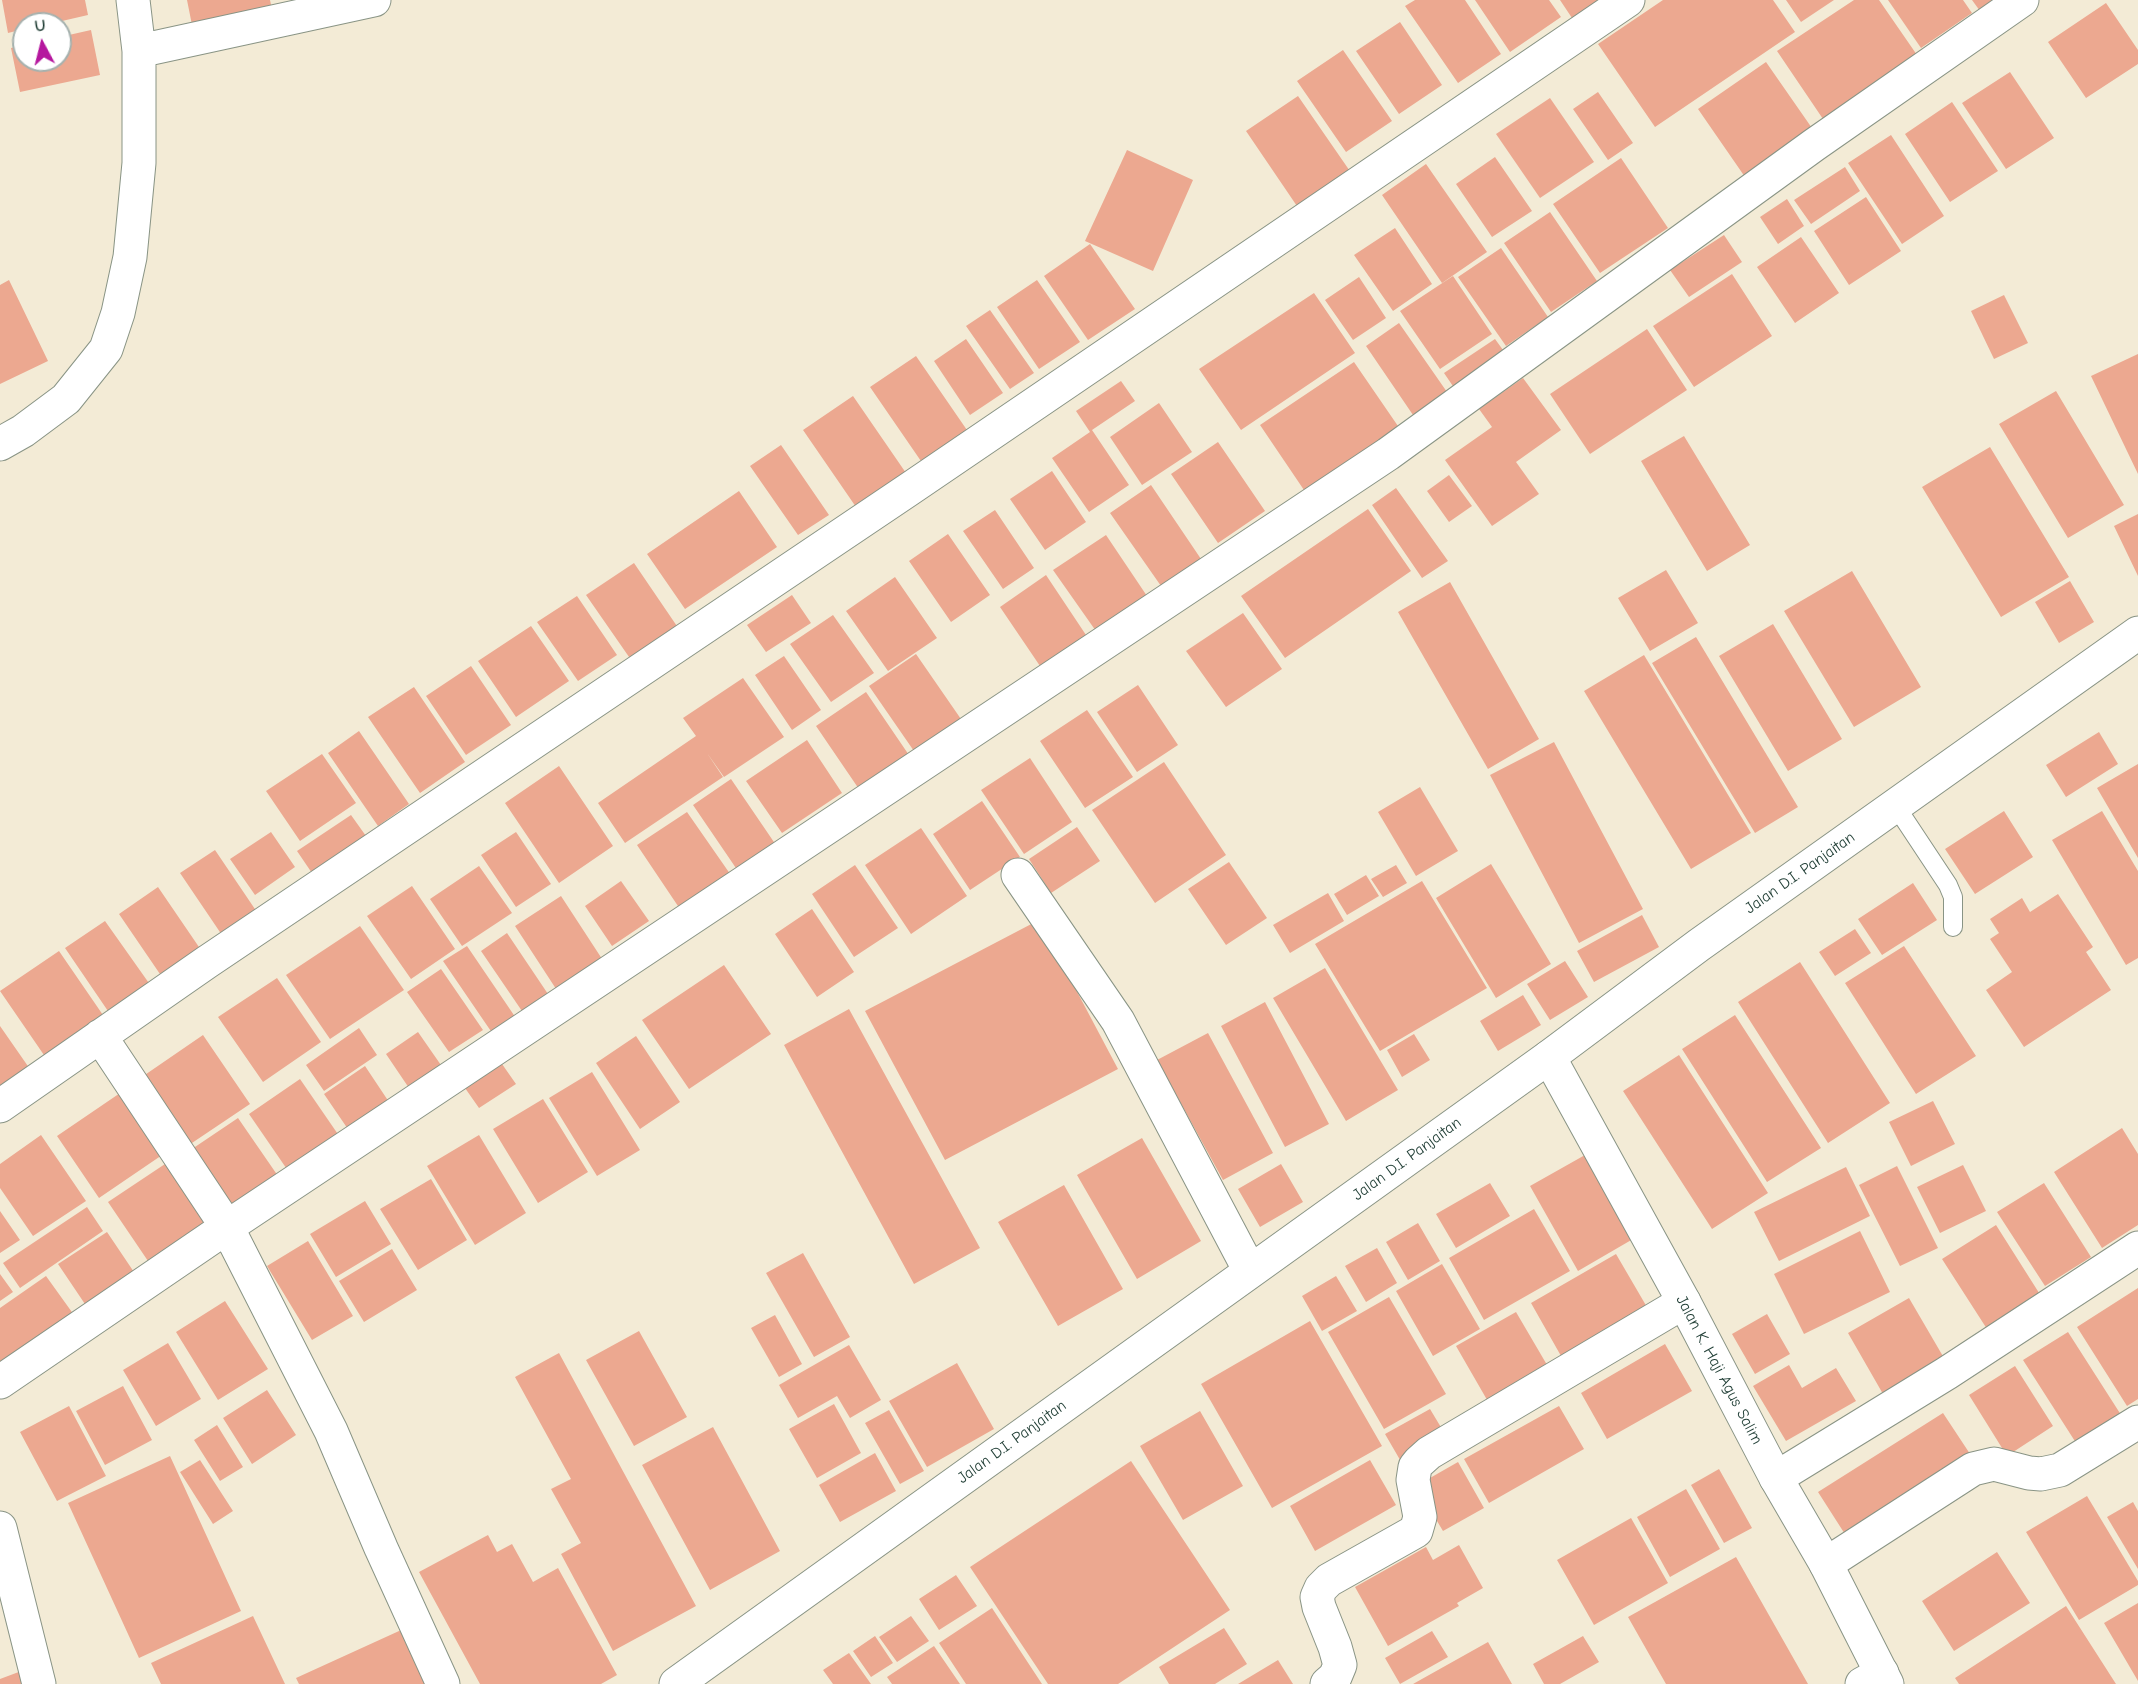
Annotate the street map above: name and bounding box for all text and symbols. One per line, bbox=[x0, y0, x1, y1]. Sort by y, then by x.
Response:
north arrow bbox=[12, 12, 72, 72]
text: U bbox=[34, 17, 46, 36]
street label: Jalan D.I. Panjaitan bbox=[1741, 828, 1859, 918]
street label: Jalan D.I. Panjaitan bbox=[1349, 1113, 1465, 1205]
street label: Jalan K. Haji Agus Salim bbox=[1671, 1292, 1767, 1448]
street label: Jalan D.I. Panjaitan bbox=[954, 1396, 1070, 1488]

